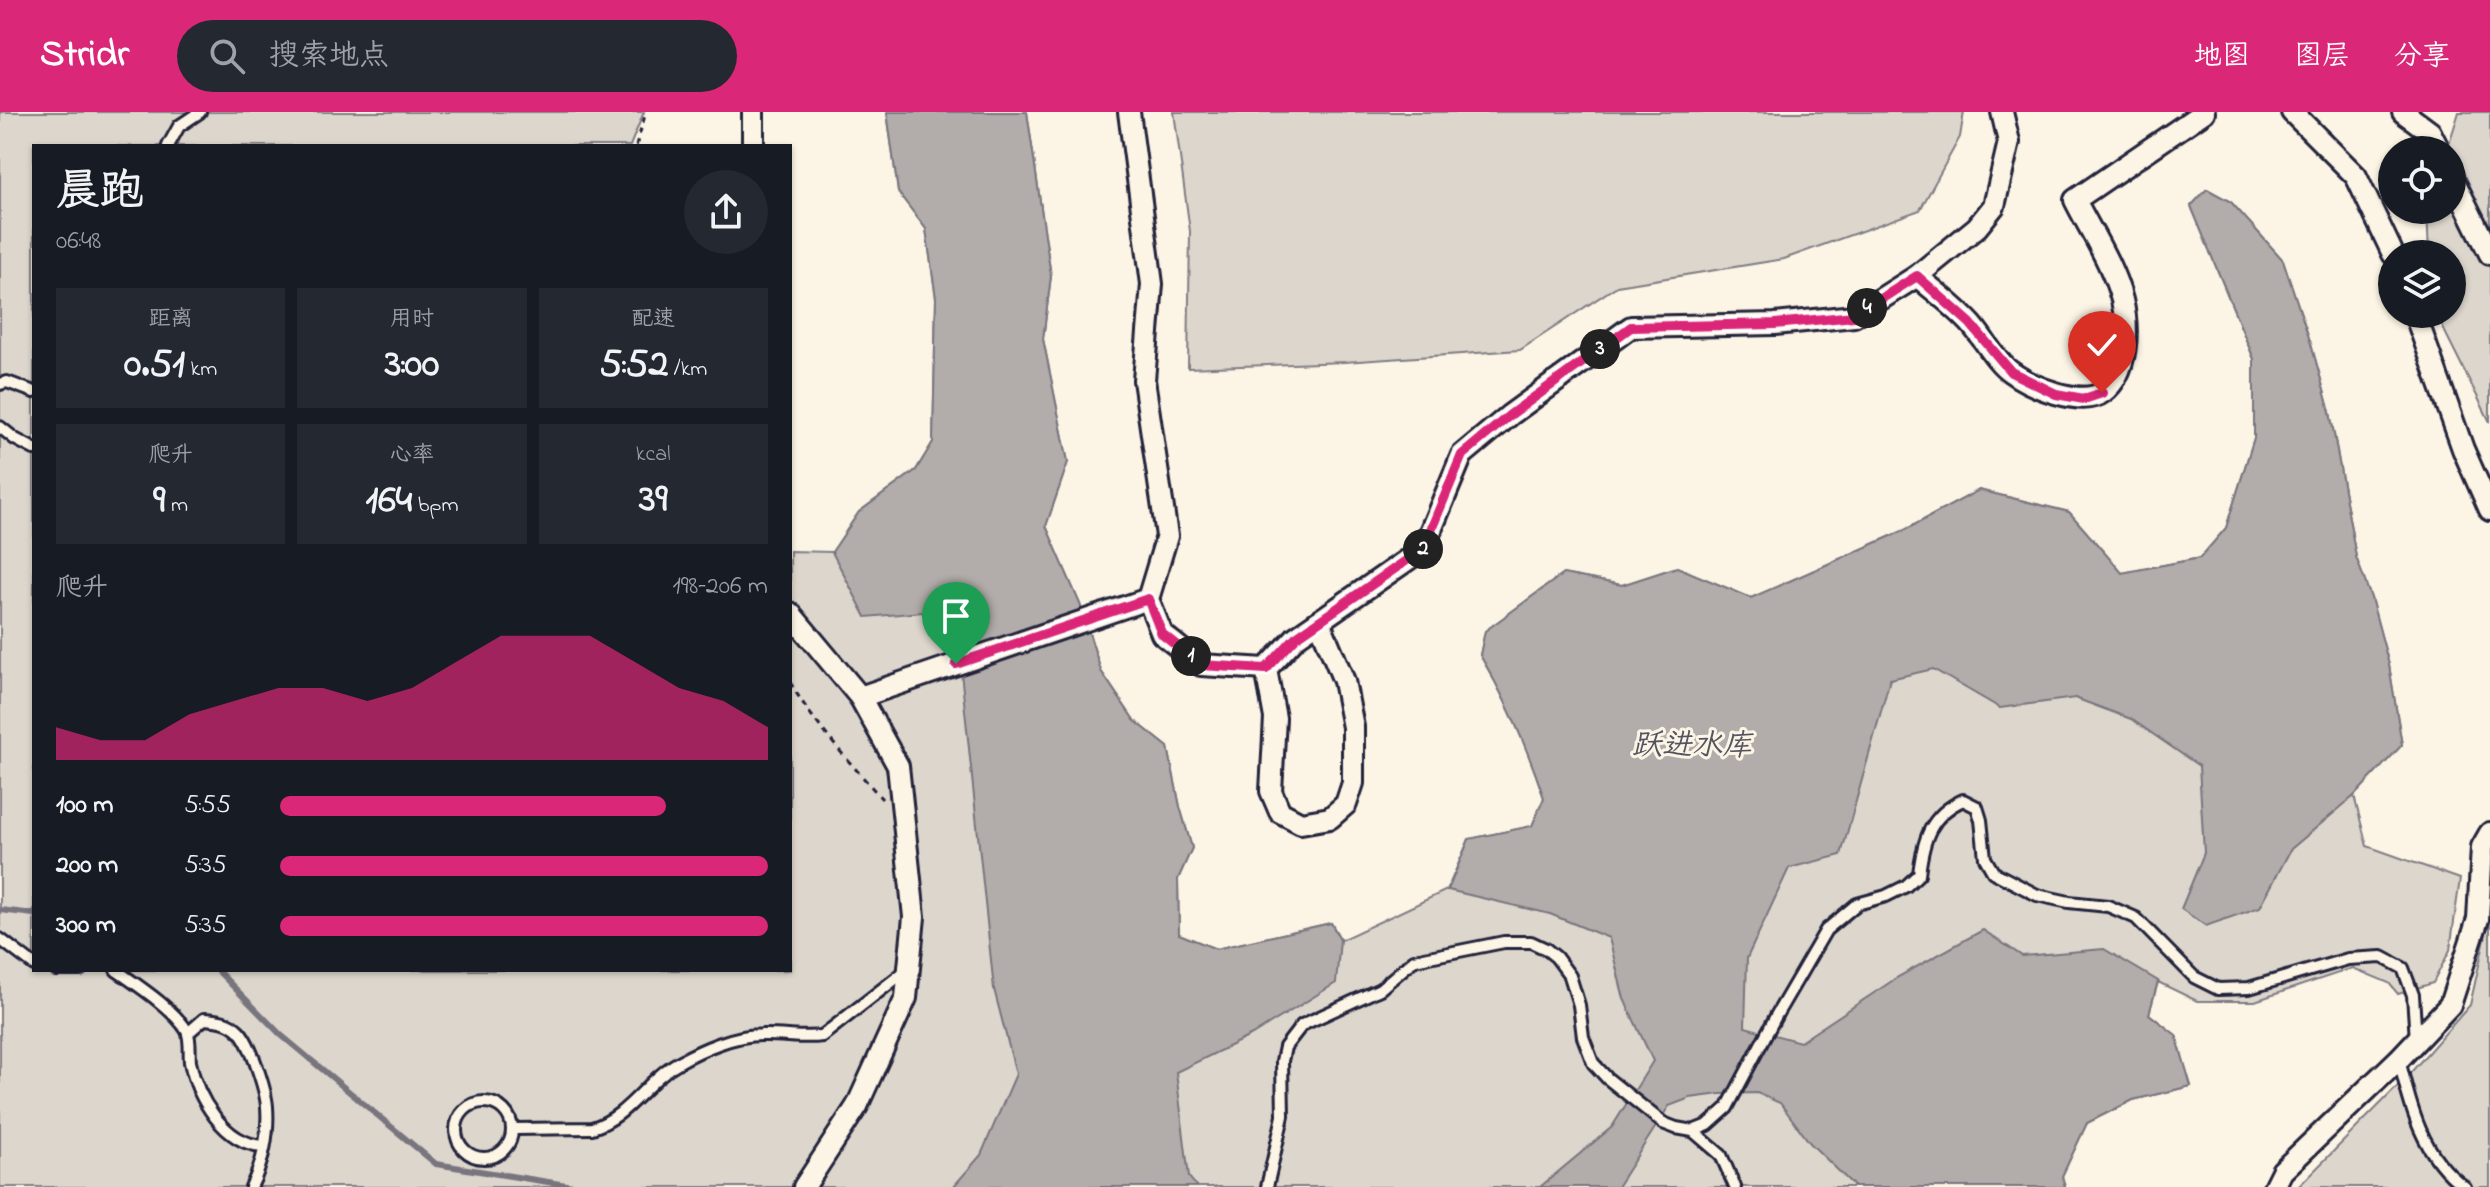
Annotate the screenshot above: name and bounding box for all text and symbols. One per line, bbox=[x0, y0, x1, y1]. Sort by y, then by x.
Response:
search box bbox=[177, 20, 737, 92]
text: Stridr bbox=[40, 28, 129, 84]
icon: search bbox=[205, 34, 249, 78]
text: 搜索地点 bbox=[269, 35, 389, 79]
text: 地图 bbox=[2194, 37, 2250, 78]
text: 图层 bbox=[2294, 37, 2350, 78]
text: 分享 bbox=[2394, 37, 2450, 78]
map controls bbox=[2378, 136, 2466, 328]
button: locate bbox=[2378, 136, 2466, 224]
text: 晨跑 bbox=[56, 161, 144, 225]
button: share bbox=[684, 170, 768, 254]
text: 06:48 bbox=[56, 223, 101, 261]
button: layers bbox=[2378, 240, 2466, 328]
pin: 4 bbox=[1847, 288, 1887, 328]
text: 4 bbox=[1862, 292, 1872, 324]
text: 距离 bbox=[149, 304, 193, 336]
text: 用时 bbox=[390, 304, 434, 336]
text: 配速 bbox=[631, 304, 675, 336]
pin bbox=[2068, 311, 2136, 393]
icon: check bbox=[2080, 323, 2124, 367]
pin: 3 bbox=[1580, 329, 1620, 369]
text: 3 bbox=[1595, 333, 1605, 365]
text: 0.51 bbox=[124, 336, 185, 395]
text: 3:00 bbox=[385, 336, 439, 395]
text: 5:52 bbox=[599, 336, 668, 395]
text: km bbox=[185, 354, 217, 386]
text: /km bbox=[668, 354, 707, 386]
text: kcal bbox=[636, 439, 671, 471]
text: 爬升 bbox=[149, 440, 193, 472]
text: 心率 bbox=[390, 440, 434, 472]
text: 39 bbox=[639, 471, 668, 530]
text: 9 bbox=[153, 472, 165, 531]
text: 164 bbox=[366, 472, 412, 531]
text: m bbox=[165, 490, 188, 522]
text: bpm bbox=[412, 490, 458, 522]
pin: 2 bbox=[1403, 529, 1443, 569]
text: 2 bbox=[1418, 533, 1428, 565]
text: 198–206 m bbox=[672, 568, 768, 606]
text: 爬升 bbox=[56, 570, 108, 608]
pin bbox=[922, 582, 990, 664]
icon: arrive bbox=[934, 594, 978, 638]
pin: 1 bbox=[1171, 636, 1211, 676]
text: 1 bbox=[1188, 640, 1195, 672]
water label: 跃进水库 bbox=[1632, 725, 1754, 769]
text: 100 m bbox=[56, 787, 113, 825]
text: 5:55 bbox=[184, 787, 231, 825]
text: 200 m bbox=[56, 847, 118, 885]
text: 5:35 bbox=[184, 847, 227, 885]
text: 300 m bbox=[56, 907, 116, 945]
text: 5:35 bbox=[184, 907, 227, 945]

